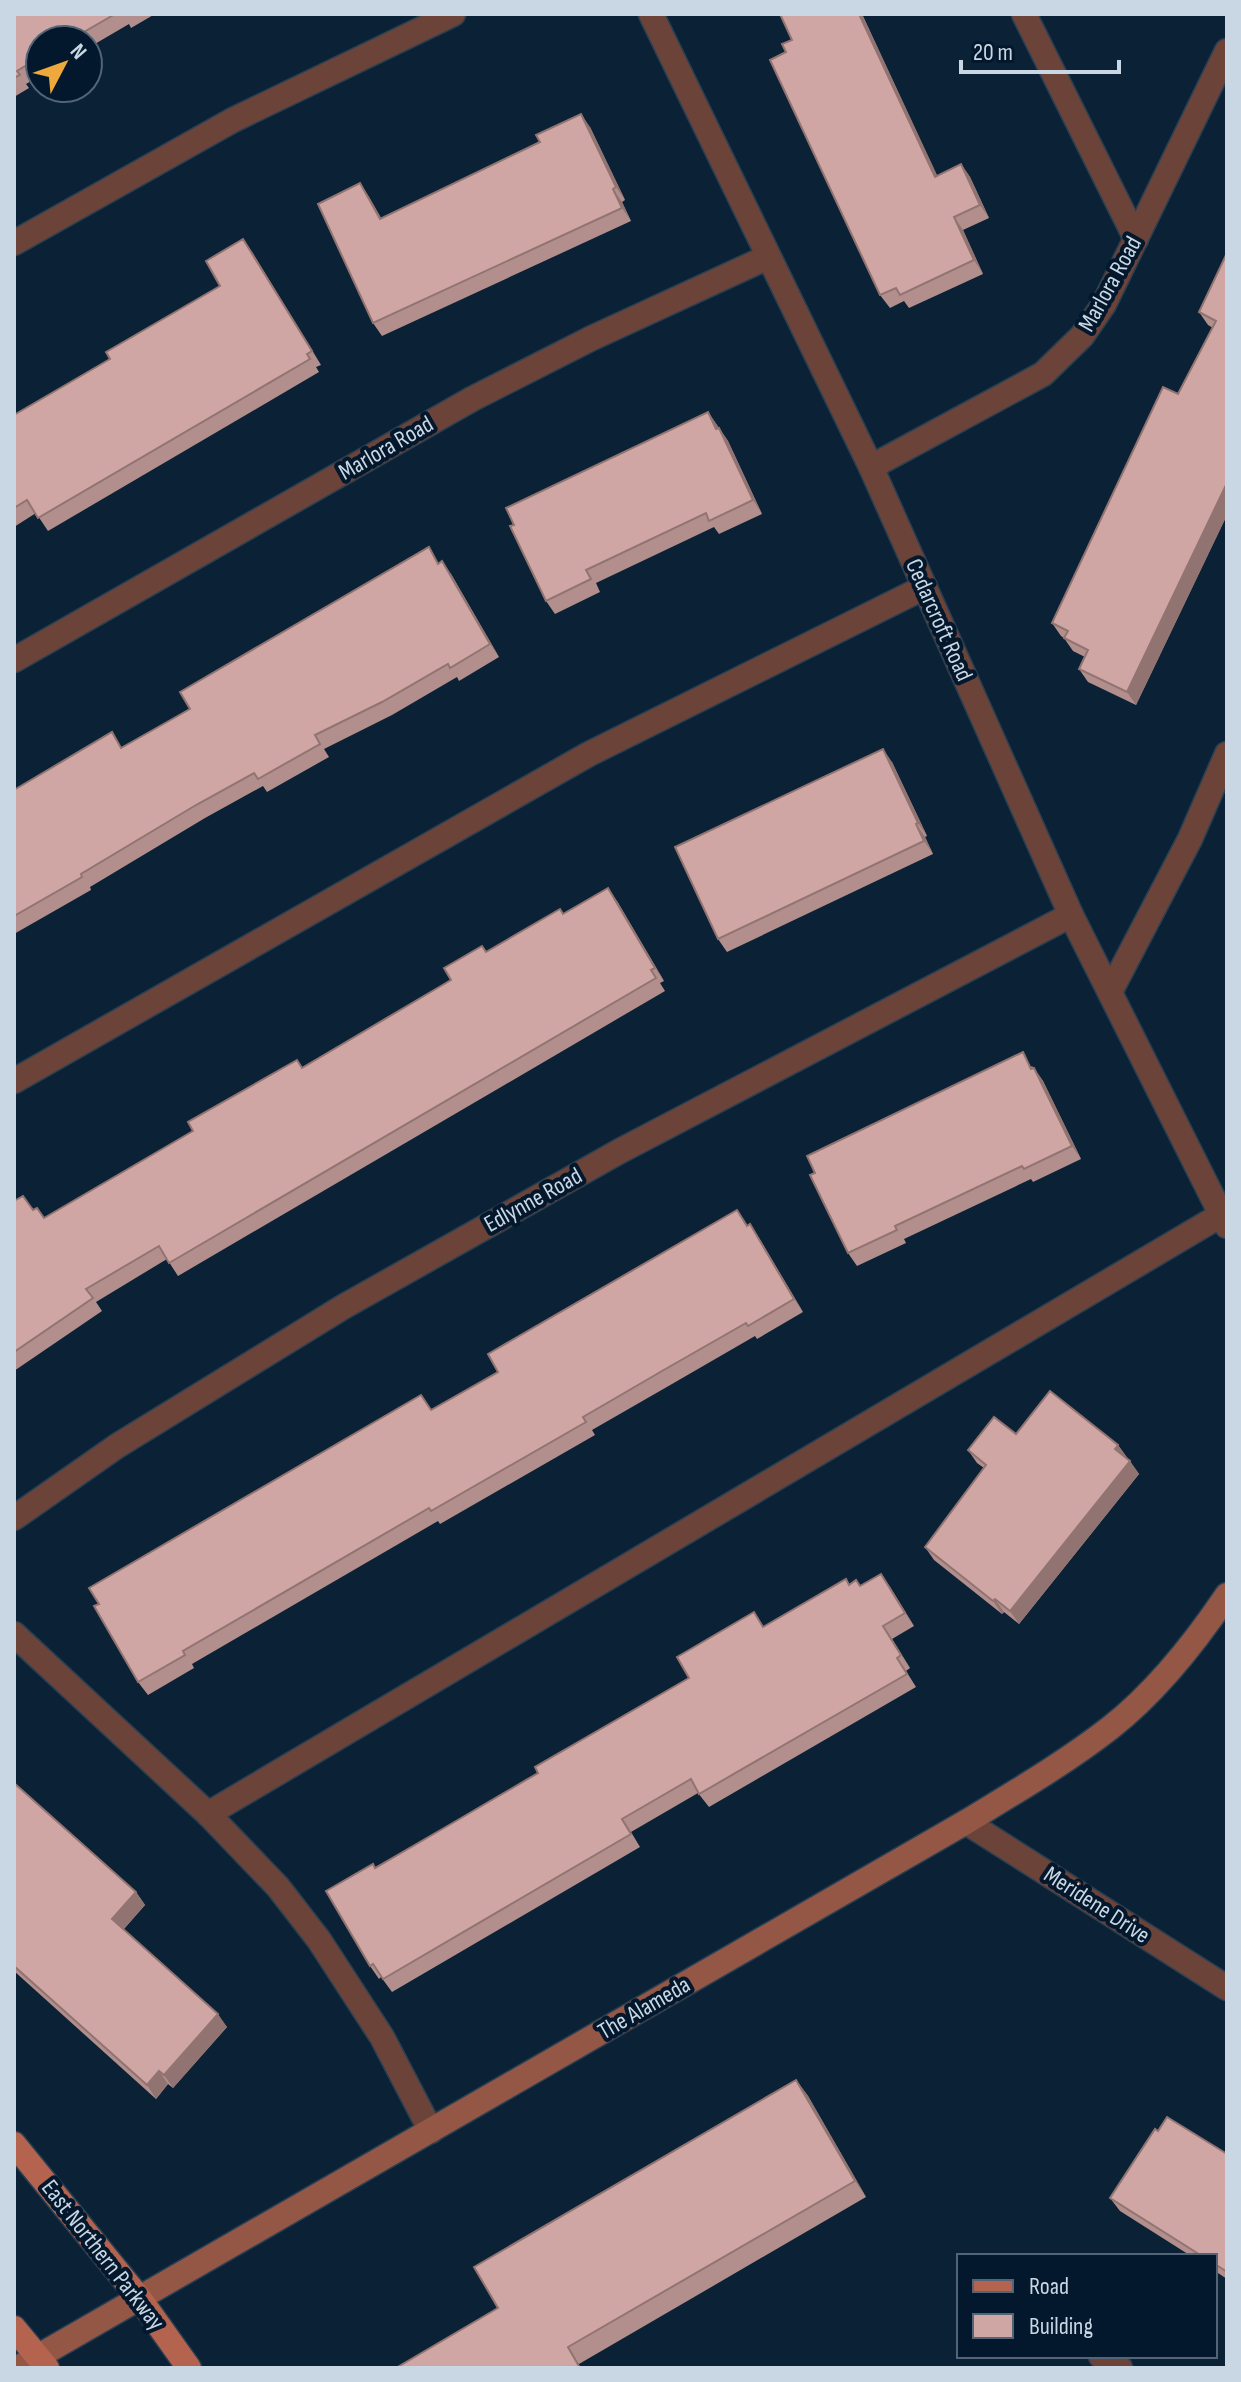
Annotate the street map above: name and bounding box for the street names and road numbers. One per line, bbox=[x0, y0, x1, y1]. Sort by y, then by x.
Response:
street label: Marlora Road bbox=[1072, 231, 1148, 337]
street label: Marlora Road bbox=[334, 409, 438, 487]
street label: Cedarcroft Road bbox=[899, 554, 979, 686]
street label: Edlynne Road bbox=[479, 1161, 587, 1239]
street label: Meridene Drive bbox=[1039, 1860, 1155, 1950]
street label: The Alameda bbox=[593, 1970, 695, 2046]
street label: East Northern Parkway bbox=[35, 2174, 171, 2336]

